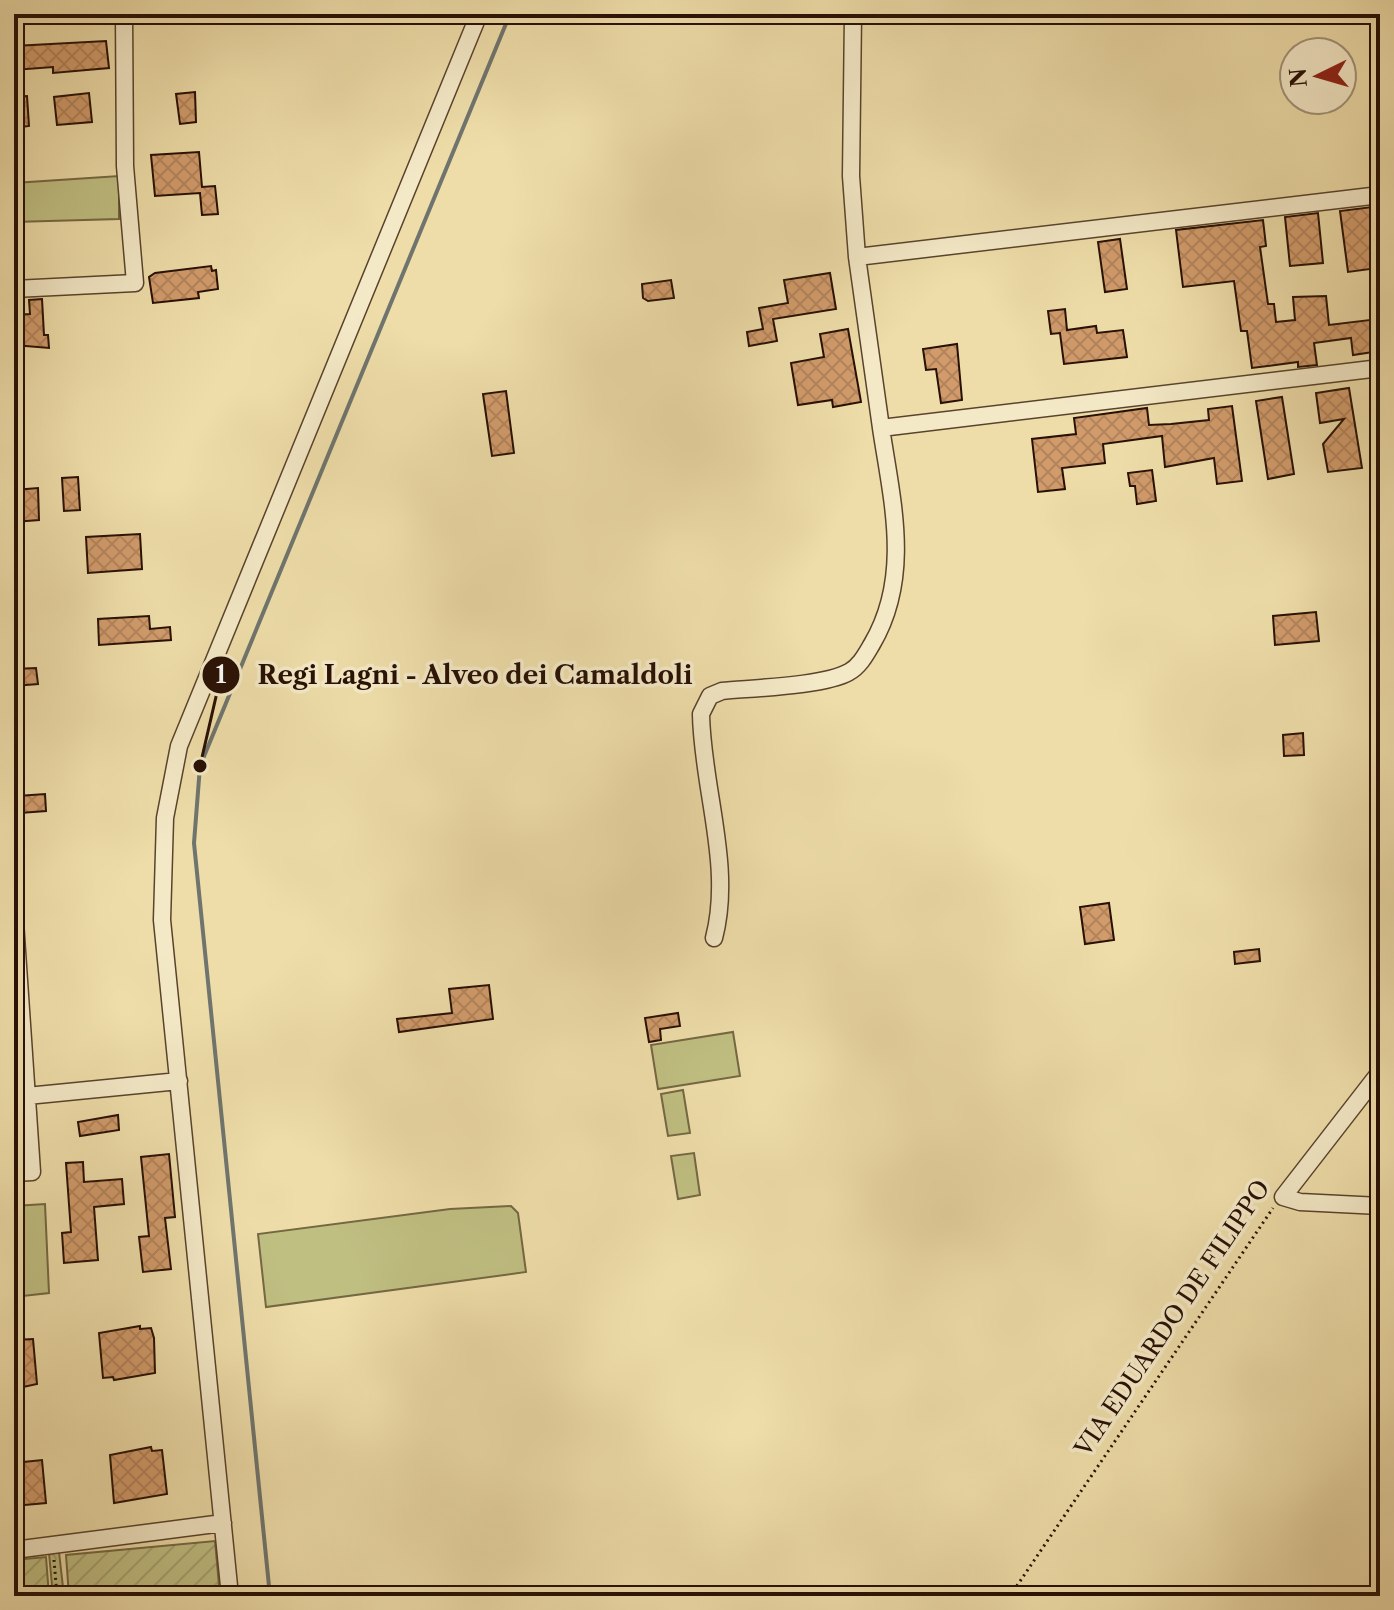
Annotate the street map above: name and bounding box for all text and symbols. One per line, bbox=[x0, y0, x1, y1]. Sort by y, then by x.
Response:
north arrow bbox=[1278, 36, 1358, 116]
text: N bbox=[1284, 67, 1313, 88]
callout: Regi Lagni - Alveo dei Camaldoli bbox=[201, 650, 709, 700]
text: Regi Lagni - Alveo dei Camaldoli bbox=[258, 659, 692, 691]
text: 1 bbox=[216, 660, 227, 689]
street label: VIA EDUARDO DE FILIPPO bbox=[1068, 1174, 1276, 1463]

